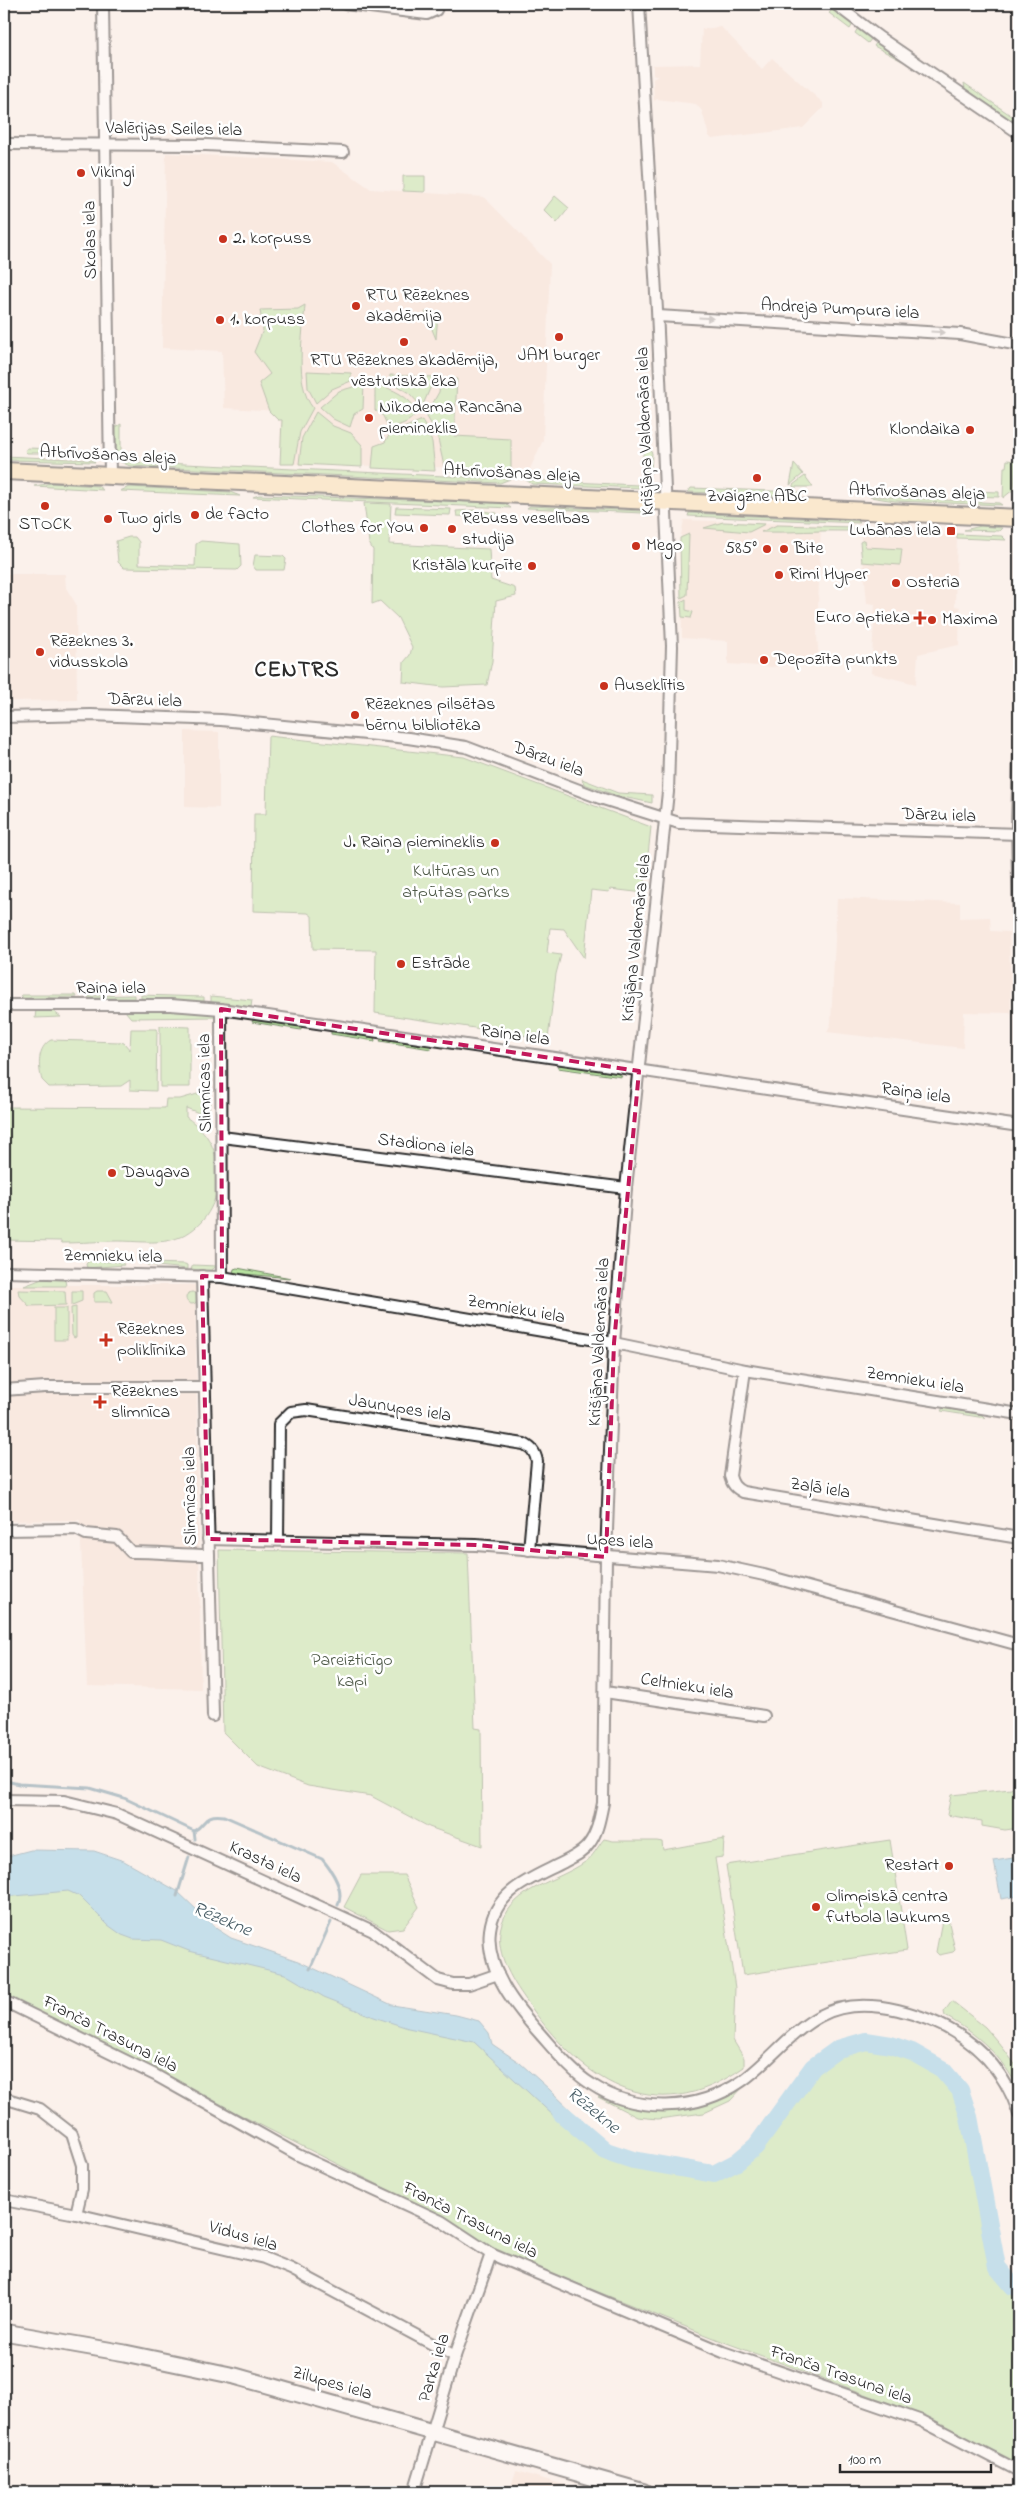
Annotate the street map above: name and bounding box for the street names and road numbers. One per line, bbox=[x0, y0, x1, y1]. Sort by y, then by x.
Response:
street label: Valērijas Seiles iela bbox=[104, 116, 243, 144]
street label: Skolas iela bbox=[77, 200, 105, 280]
street label: Andreja Pumpura iela bbox=[760, 293, 920, 327]
street label: Krišjāņa Valdemāra iela bbox=[630, 346, 662, 516]
street label: Atbrīvošanas aleja bbox=[39, 439, 177, 473]
street label: Atbrīvošanas aleja bbox=[443, 457, 581, 491]
street label: Atbrīvošanas aleja bbox=[848, 478, 986, 508]
street label: Dārzu iela bbox=[106, 687, 183, 715]
street label: Dārzu iela bbox=[508, 735, 587, 785]
street label: Dārzu iela bbox=[900, 802, 977, 830]
street label: Krišjāņa Valdemāra iela bbox=[615, 853, 659, 1023]
street label: Raiņa iela bbox=[76, 976, 146, 1002]
street label: Raiņa iela bbox=[479, 1018, 551, 1054]
street label: Slimnīcas iela bbox=[192, 1033, 220, 1133]
street label: Raiņa iela bbox=[880, 1076, 952, 1112]
street label: Stadiona iela bbox=[376, 1127, 476, 1165]
street label: Zemnieku iela bbox=[63, 1243, 163, 1271]
street label: Krišjāņa Valdemāra iela bbox=[583, 1257, 617, 1427]
street label: Zemnieku iela bbox=[465, 1289, 567, 1331]
street label: Zemnieku iela bbox=[864, 1360, 966, 1402]
street label: Jaunupes iela bbox=[347, 1388, 453, 1430]
street label: Slimnīcas iela bbox=[177, 1446, 205, 1546]
street label: Zaļā iela bbox=[788, 1471, 852, 1507]
street label: Upes iela bbox=[586, 1527, 654, 1557]
street label: Celtnieku iela bbox=[639, 1667, 735, 1707]
street label: Krasta iela bbox=[224, 1835, 306, 1891]
street label: Franča Trasuna iela bbox=[37, 1989, 182, 2080]
street label: Franča Trasuna iela bbox=[397, 2175, 542, 2266]
street label: Vidus iela bbox=[204, 2214, 281, 2259]
street label: Parka iela bbox=[412, 2330, 458, 2406]
street label: Franča Trasuna iela bbox=[765, 2339, 916, 2413]
street label: Zilupes iela bbox=[289, 2360, 375, 2408]

